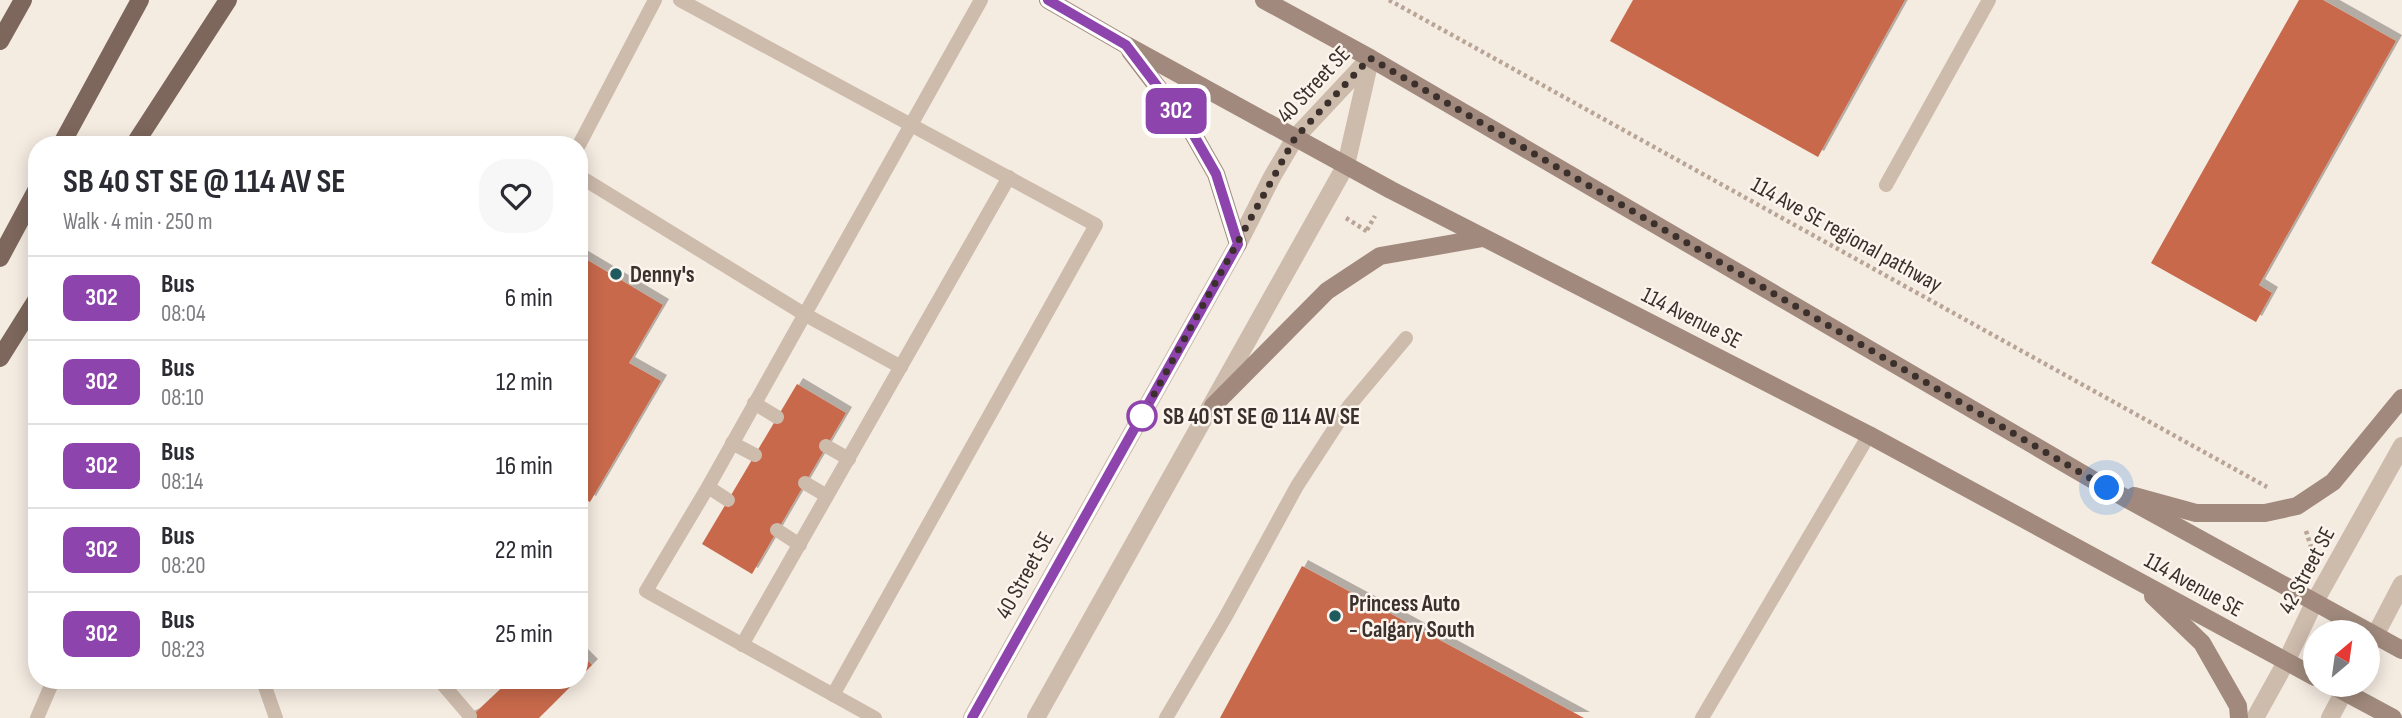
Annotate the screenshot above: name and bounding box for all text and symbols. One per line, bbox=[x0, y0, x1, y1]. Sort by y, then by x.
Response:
street label: 40 Street SE bbox=[1271, 40, 1356, 129]
line badge: 302 bbox=[1136, 88, 1216, 134]
text: 302 bbox=[1160, 96, 1192, 125]
button: heart bbox=[479, 159, 553, 233]
text: SB 40 ST SE @ 114 AV SE bbox=[63, 162, 346, 202]
street label: 114 Ave SE regional pathway bbox=[1746, 171, 1947, 299]
text: Walk · 4 min · 250 m bbox=[63, 208, 213, 236]
place label: Denny's bbox=[630, 261, 695, 289]
marker: Denny's bbox=[608, 266, 624, 282]
text: Bus bbox=[161, 269, 195, 300]
street label: 114 Avenue SE bbox=[1637, 281, 1746, 355]
text: 302 bbox=[85, 283, 118, 312]
text: 6 min bbox=[505, 283, 553, 314]
text: 08:04 bbox=[161, 300, 206, 328]
text: Bus bbox=[161, 353, 195, 384]
text: 302 bbox=[85, 367, 118, 396]
text: 12 min bbox=[496, 367, 553, 398]
text: 08:10 bbox=[161, 384, 204, 412]
marker: SB 40 ST SE @ 114 AV SE bbox=[1127, 401, 1157, 431]
place label: SB 40 ST SE @ 114 AV SE bbox=[1163, 403, 1360, 431]
text: Bus bbox=[161, 437, 195, 468]
text: 302 bbox=[85, 451, 118, 480]
text: 16 min bbox=[496, 451, 553, 482]
text: 08:14 bbox=[161, 468, 203, 496]
your location bbox=[2089, 470, 2124, 505]
text: Bus bbox=[161, 521, 195, 552]
street label: 42 Street SE bbox=[2272, 522, 2341, 619]
street label: 40 Street SE bbox=[990, 527, 1060, 624]
text: 302 bbox=[85, 535, 118, 564]
text: 22 min bbox=[495, 535, 553, 566]
street label: 114 Avenue SE bbox=[2139, 546, 2248, 623]
text: 08:20 bbox=[161, 552, 205, 580]
place label: Princess Auto - Calgary South bbox=[1349, 590, 1475, 644]
text: Bus bbox=[161, 605, 195, 636]
marker: Princess Auto - Calgary South bbox=[1327, 608, 1343, 624]
text: 302 bbox=[85, 619, 118, 648]
text: 25 min bbox=[495, 619, 553, 650]
north arrow bbox=[2303, 620, 2380, 696]
map controls bbox=[2303, 620, 2380, 697]
text: 08:23 bbox=[161, 636, 205, 664]

